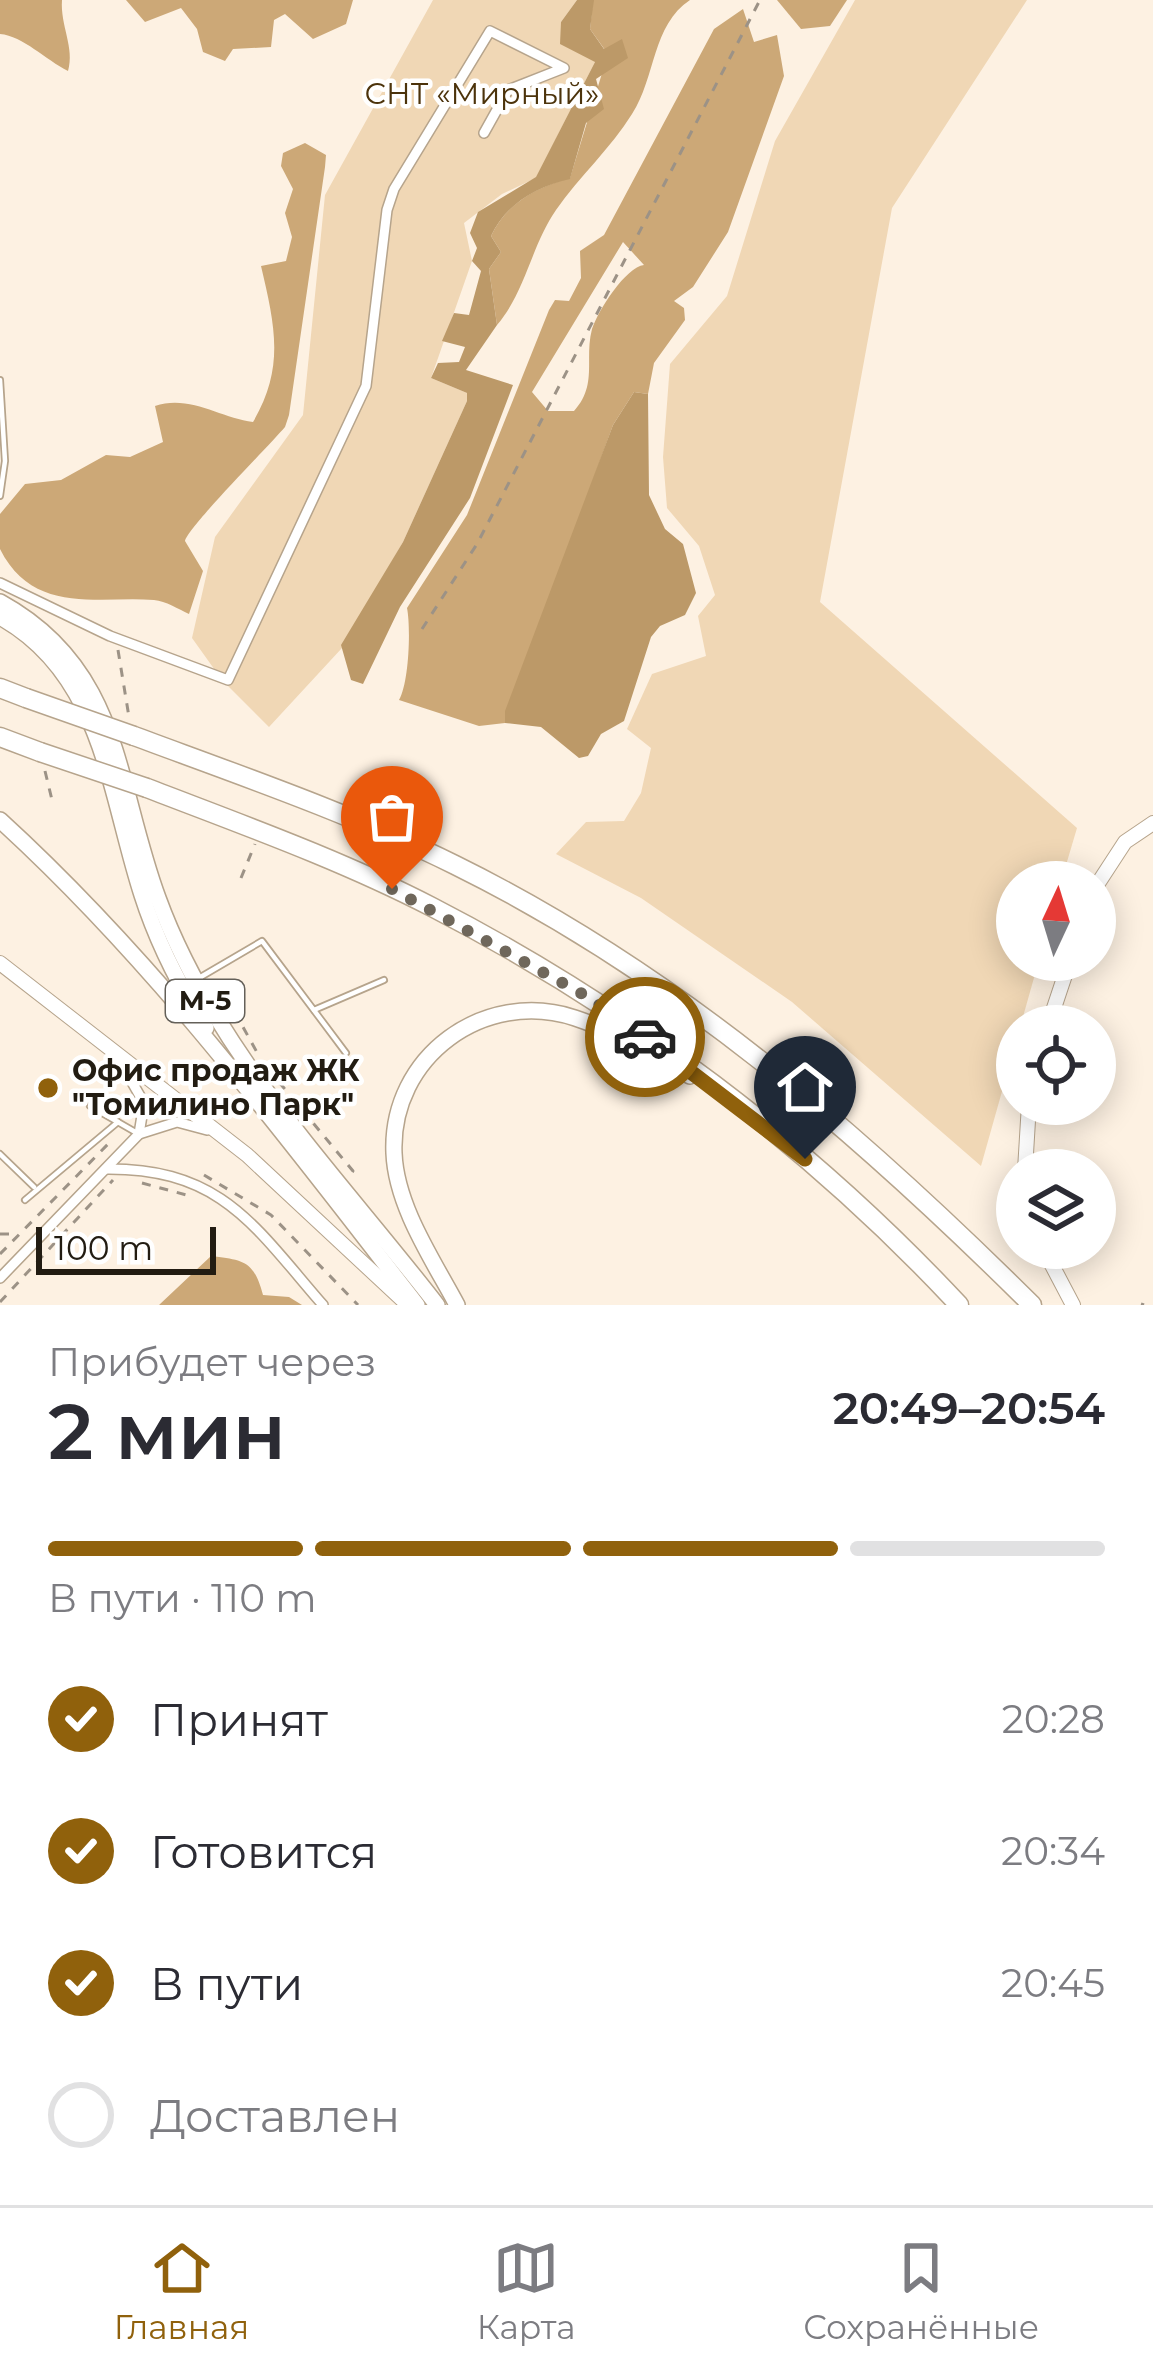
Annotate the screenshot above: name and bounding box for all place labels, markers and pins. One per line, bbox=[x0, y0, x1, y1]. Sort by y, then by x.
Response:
pin bbox=[341, 766, 443, 889]
pin bbox=[754, 1036, 856, 1159]
place label: Офис продаж ЖК "Томилино Парк" bbox=[72, 1052, 360, 1123]
marker: Офис продаж ЖК "Томилино Парк" bbox=[35, 1075, 61, 1101]

